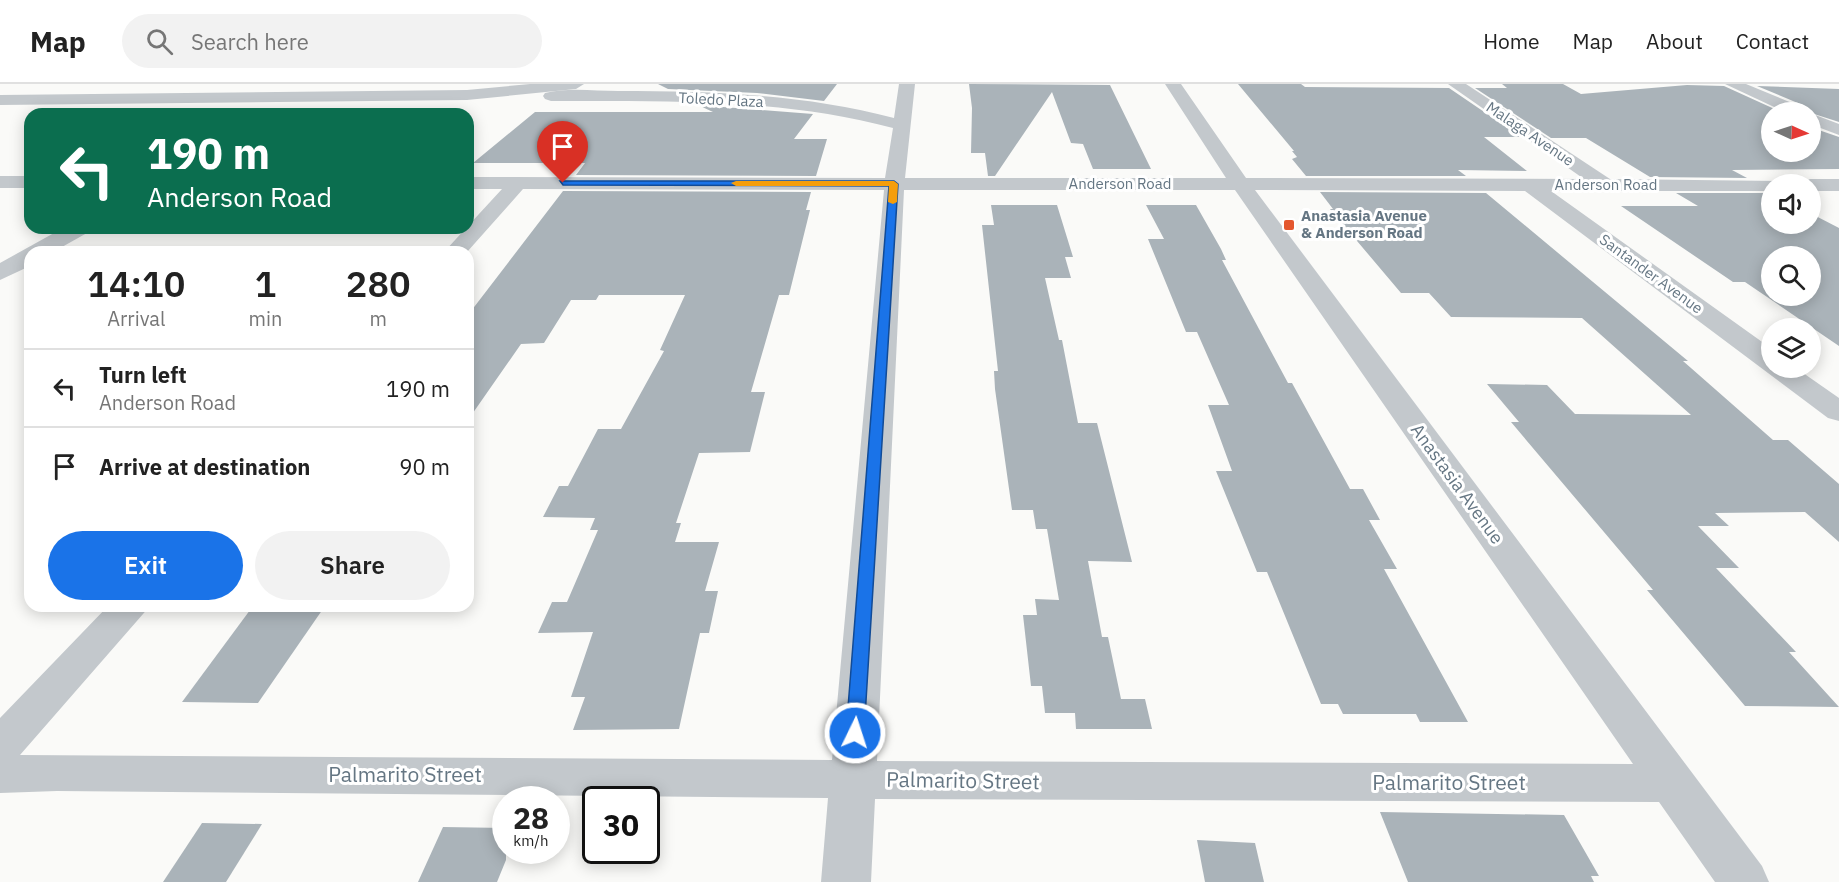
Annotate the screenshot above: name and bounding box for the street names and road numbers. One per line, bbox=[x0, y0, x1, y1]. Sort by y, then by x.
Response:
street label: Toledo Plaza bbox=[678, 88, 764, 111]
street label: Malaga Avenue bbox=[1483, 97, 1578, 170]
street label: Anderson Road bbox=[1069, 174, 1171, 193]
street label: Anderson Road bbox=[1555, 175, 1657, 194]
street label: Santander Avenue bbox=[1596, 230, 1707, 317]
street label: Anastasia Avenue bbox=[1406, 419, 1509, 548]
street label: Palmarito Street bbox=[328, 760, 482, 788]
street label: Palmarito Street bbox=[886, 765, 1040, 795]
street label: Palmarito Street bbox=[1372, 768, 1526, 796]

